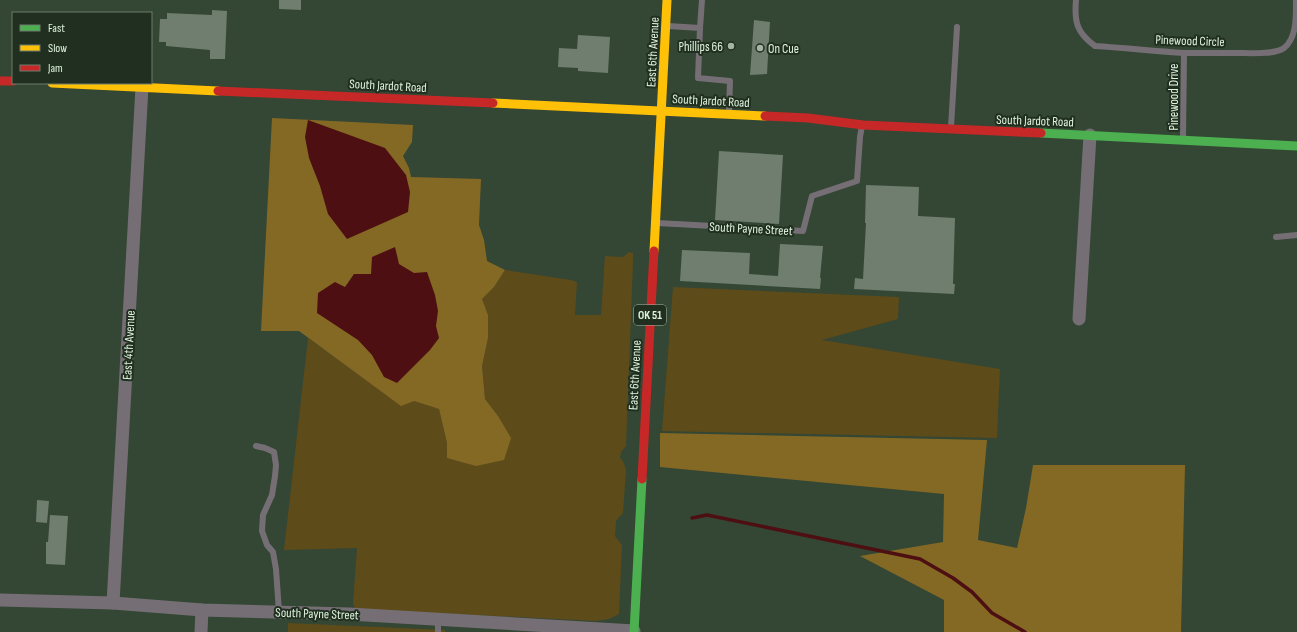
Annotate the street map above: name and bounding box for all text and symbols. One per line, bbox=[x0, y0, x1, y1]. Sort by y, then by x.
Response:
legend bbox=[12, 12, 152, 84]
street label: East 6th Avenue bbox=[643, 17, 663, 87]
text: Fast bbox=[48, 21, 65, 36]
street label: Pinewood Circle bbox=[1155, 32, 1225, 50]
place label: Phillips 66 bbox=[679, 39, 723, 55]
text: Slow bbox=[48, 41, 67, 56]
marker: Phillips 66 bbox=[726, 41, 736, 51]
place label: On Cue bbox=[768, 41, 799, 57]
marker: On Cue bbox=[755, 43, 765, 53]
text: Jam bbox=[47, 61, 63, 76]
street label: Pinewood Drive bbox=[1166, 64, 1182, 130]
street label: South Jardot Road bbox=[349, 76, 427, 96]
street label: South Jardot Road bbox=[672, 91, 750, 111]
street label: South Jardot Road bbox=[996, 112, 1074, 130]
street label: South Payne Street bbox=[709, 219, 793, 239]
road number: OK 51 bbox=[634, 305, 666, 325]
street label: East 4th Avenue bbox=[119, 310, 139, 380]
street label: East 6th Avenue bbox=[625, 340, 645, 410]
street label: South Payne Street bbox=[275, 605, 359, 623]

